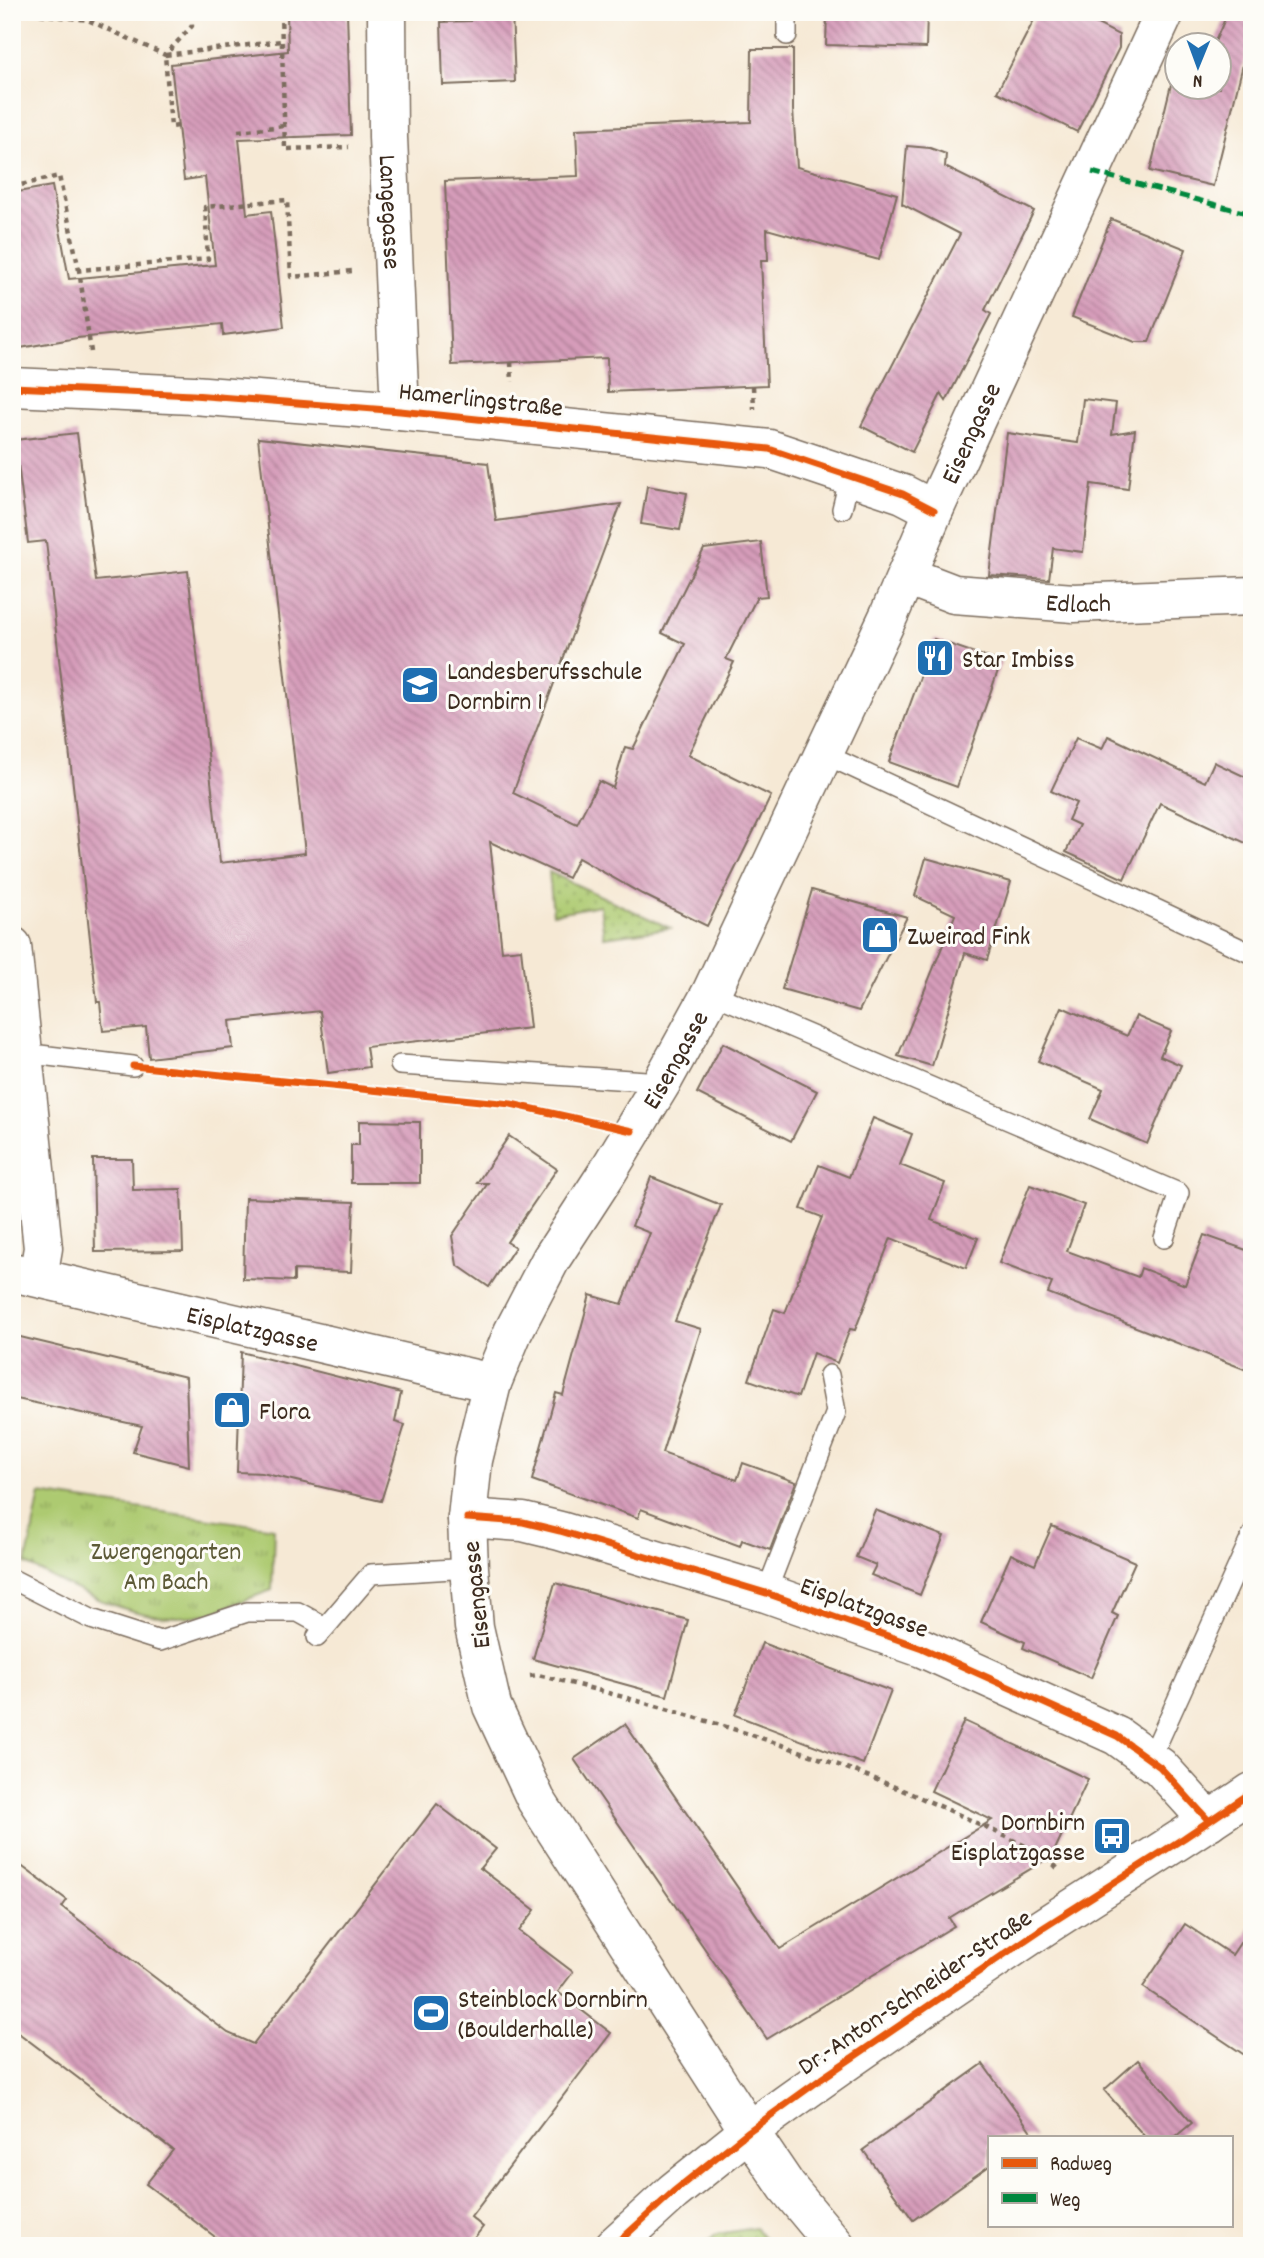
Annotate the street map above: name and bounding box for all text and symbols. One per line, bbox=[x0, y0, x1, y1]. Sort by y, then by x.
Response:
north arrow bbox=[1162, 32, 1232, 102]
text: N bbox=[1193, 66, 1203, 93]
street label: Langegasse bbox=[367, 154, 409, 270]
street label: Hamerlingstraße bbox=[397, 374, 565, 429]
street label: Eisengasse bbox=[934, 377, 1013, 491]
street label: Edlach bbox=[1044, 586, 1112, 625]
restaurant icon: Star Imbiss bbox=[914, 637, 956, 679]
place label: Star Imbiss bbox=[962, 643, 1075, 680]
place label: Landesberufsschule Dornbirn 1 bbox=[447, 655, 642, 722]
school or university icon: Landesberufsschule Dornbirn 1 bbox=[399, 664, 441, 706]
shop icon: Zweirad Fink bbox=[859, 914, 901, 956]
place label: Zweirad Fink bbox=[907, 920, 1030, 957]
street label: Eisengasse bbox=[635, 1005, 720, 1117]
street label: Eisplatzgasse bbox=[182, 1298, 321, 1364]
shop icon: Flora bbox=[211, 1389, 253, 1431]
place label: Flora bbox=[259, 1395, 311, 1432]
park label: Zwergengarten Am Bach bbox=[91, 1535, 241, 1602]
street label: Eisengasse bbox=[454, 1539, 503, 1650]
street label: Eisplatzgasse bbox=[794, 1569, 933, 1650]
place label: Dornbirn Eisplatzgasse bbox=[951, 1806, 1085, 1873]
bus stop icon: Dornbirn Eisplatzgasse bbox=[1091, 1815, 1133, 1857]
street label: Dr.-Anton-Schneider-Straße bbox=[791, 1902, 1040, 2086]
place label: Steinblock Dornbirn (Boulderhalle) bbox=[458, 1983, 648, 2050]
sports icon: Steinblock Dornbirn (Boulderhalle) bbox=[410, 1992, 452, 2034]
legend bbox=[988, 2136, 1232, 2226]
text: Radweg bbox=[1050, 2151, 1112, 2181]
text: Weg bbox=[1050, 2187, 1081, 2217]

